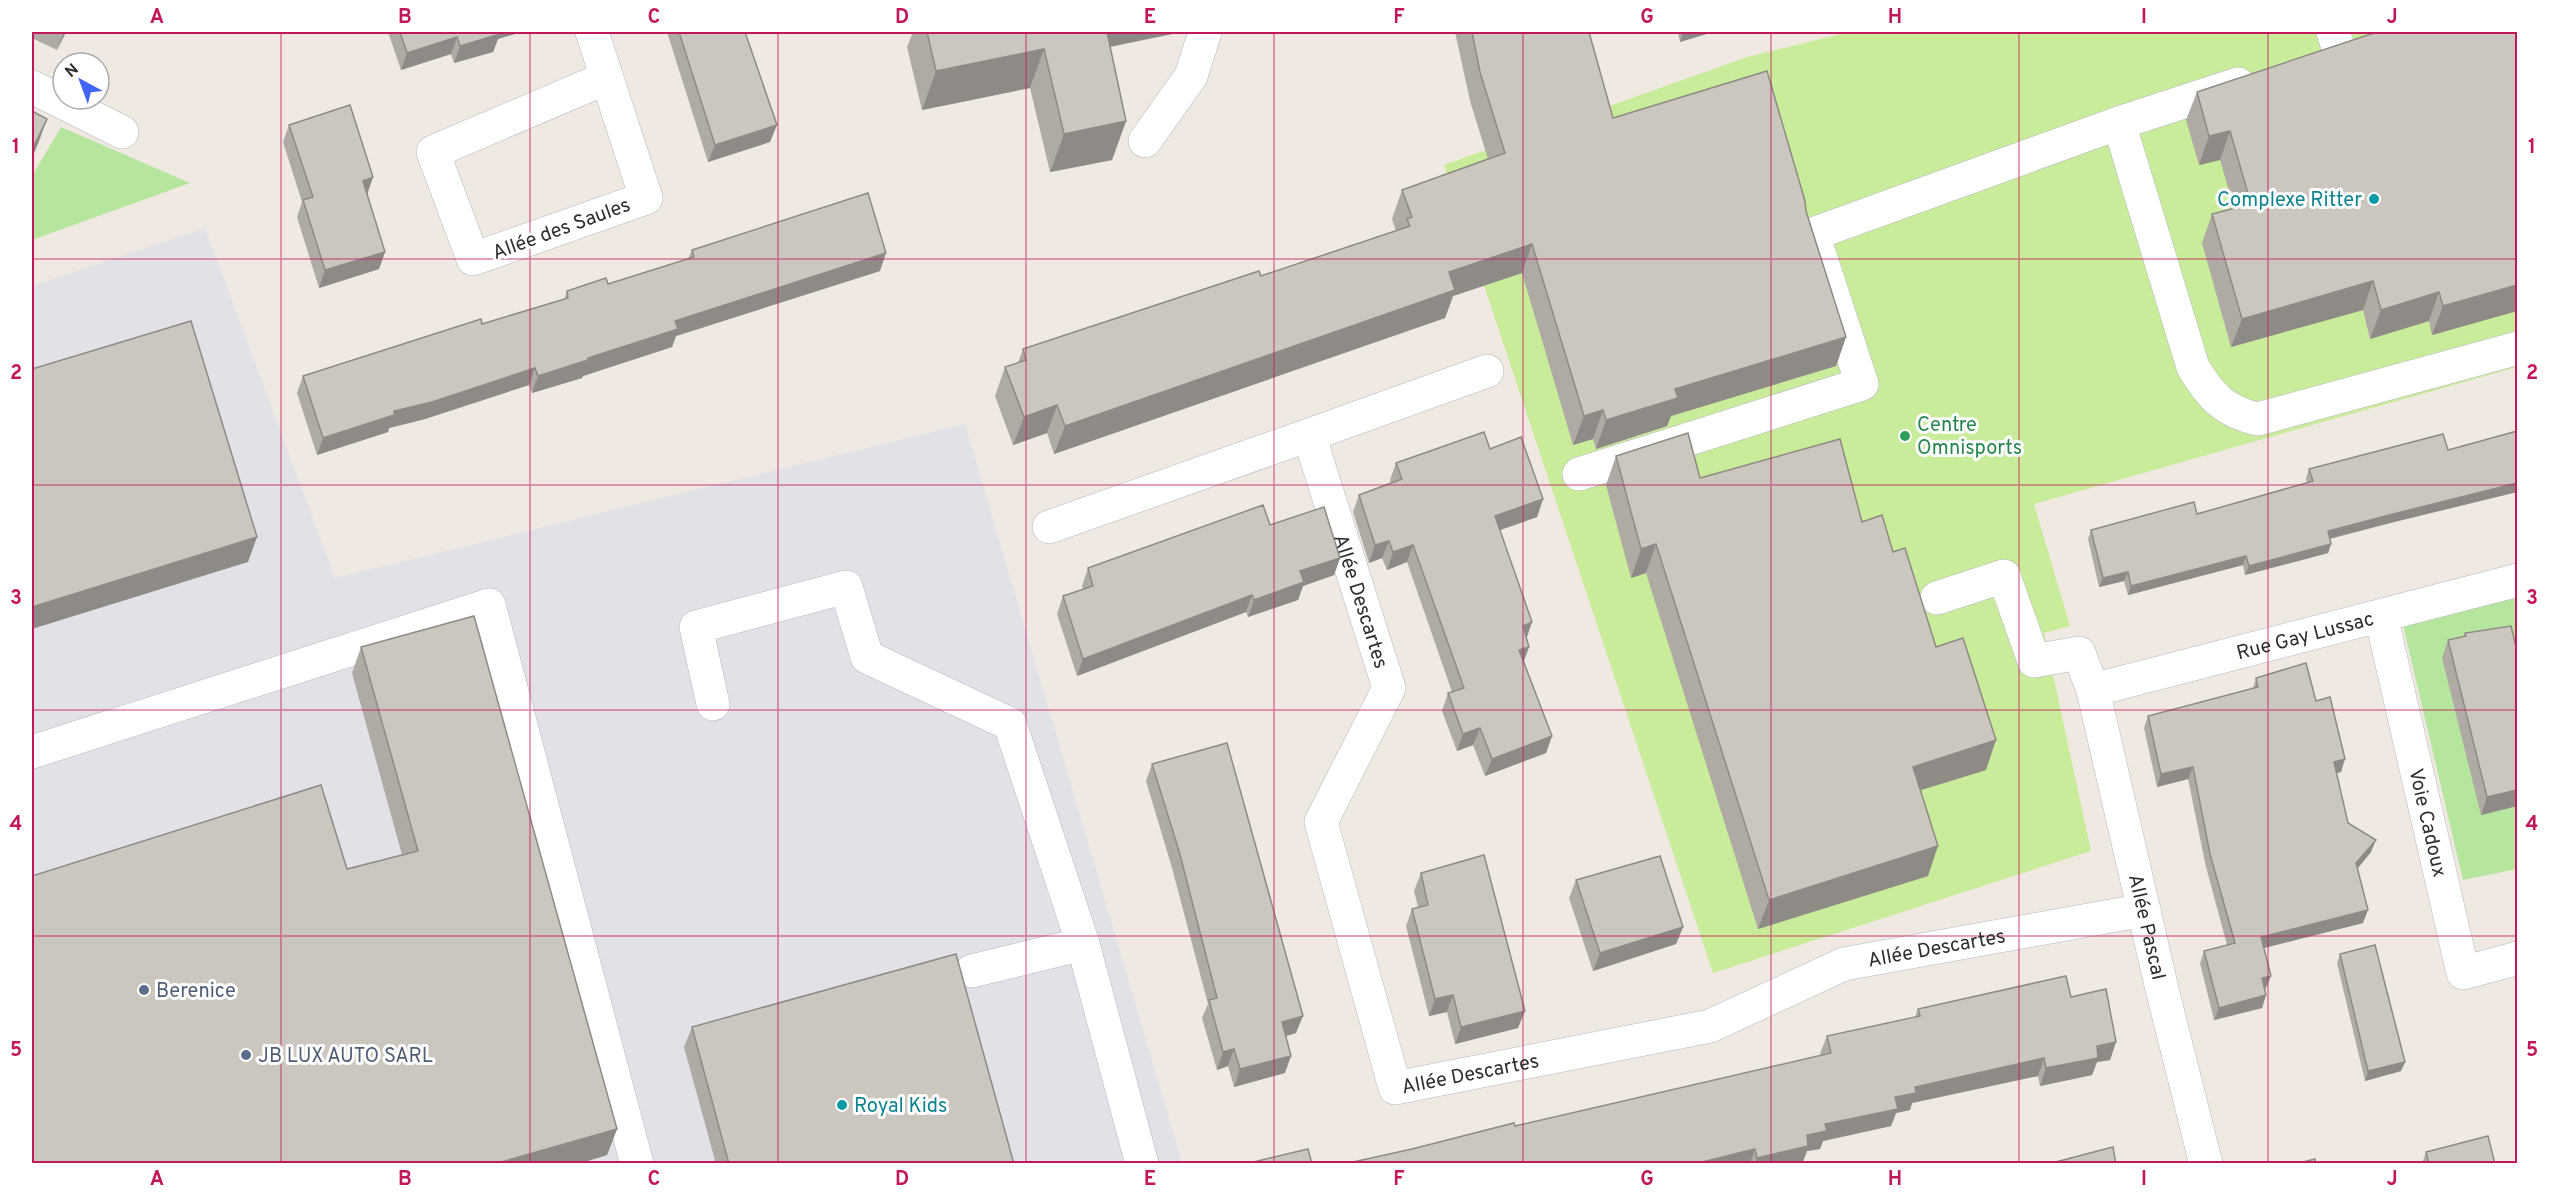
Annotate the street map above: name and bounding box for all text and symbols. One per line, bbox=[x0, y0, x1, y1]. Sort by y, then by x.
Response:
text: A bbox=[150, 5, 164, 31]
text: B bbox=[398, 5, 412, 31]
text: C bbox=[648, 5, 660, 31]
text: D bbox=[895, 5, 909, 31]
text: E bbox=[1144, 5, 1156, 31]
text: F bbox=[1393, 5, 1405, 31]
text: G bbox=[1640, 5, 1654, 31]
text: H bbox=[1888, 5, 1902, 31]
text: I bbox=[2141, 5, 2147, 31]
text: J bbox=[2386, 5, 2398, 31]
north arrow bbox=[51, 51, 111, 111]
text: N bbox=[62, 60, 83, 83]
text: 1 bbox=[12, 135, 20, 161]
text: 1 bbox=[2528, 135, 2536, 161]
place label: Complexe Ritter bbox=[2217, 188, 2362, 214]
marker: Complexe Ritter bbox=[2367, 192, 2381, 206]
street label: Allée des Saules bbox=[489, 193, 634, 267]
text: 2 bbox=[10, 361, 22, 387]
text: 2 bbox=[2526, 361, 2538, 387]
place label: Centre Omnisports bbox=[1917, 413, 2022, 462]
marker: Centre Omnisports bbox=[1898, 429, 1912, 443]
street label: Allée Descartes bbox=[1326, 531, 1393, 672]
text: 3 bbox=[10, 586, 22, 612]
text: 3 bbox=[2526, 586, 2538, 612]
street label: Rue Gay Lussac bbox=[2234, 607, 2377, 667]
street label: Voie Cadoux bbox=[2401, 766, 2452, 880]
text: 4 bbox=[10, 812, 22, 838]
text: 4 bbox=[2526, 812, 2538, 838]
street label: Allée Pascal bbox=[2121, 872, 2171, 983]
street label: Allée Descartes bbox=[1866, 924, 2008, 975]
place label: Berenice bbox=[156, 979, 236, 1005]
marker: Berenice bbox=[137, 983, 151, 997]
text: 5 bbox=[10, 1038, 22, 1064]
text: 5 bbox=[2526, 1038, 2538, 1064]
place label: JB LUX AUTO SARL bbox=[258, 1044, 433, 1070]
marker: JB LUX AUTO SARL bbox=[239, 1048, 253, 1062]
street label: Allée Descartes bbox=[1399, 1049, 1541, 1101]
place label: Royal Kids bbox=[854, 1094, 947, 1120]
marker: Royal Kids bbox=[835, 1098, 849, 1112]
text: A bbox=[150, 1167, 164, 1193]
text: B bbox=[398, 1167, 412, 1193]
text: C bbox=[648, 1167, 660, 1193]
text: D bbox=[895, 1167, 909, 1193]
text: E bbox=[1144, 1167, 1156, 1193]
text: F bbox=[1393, 1167, 1405, 1193]
text: G bbox=[1640, 1167, 1654, 1193]
text: H bbox=[1888, 1167, 1902, 1193]
text: I bbox=[2141, 1167, 2147, 1193]
text: J bbox=[2386, 1167, 2398, 1193]

